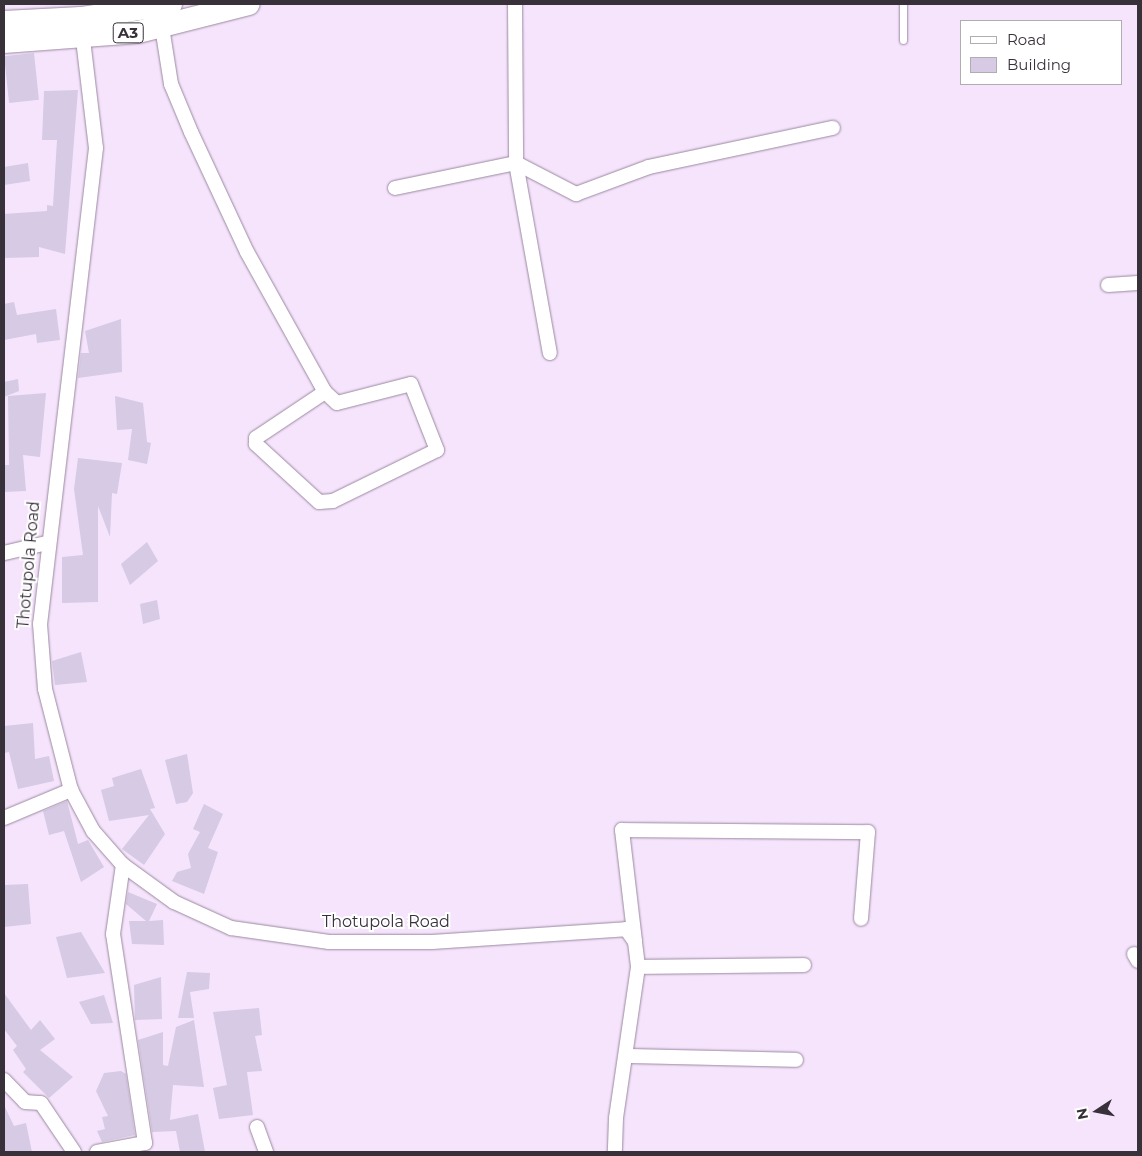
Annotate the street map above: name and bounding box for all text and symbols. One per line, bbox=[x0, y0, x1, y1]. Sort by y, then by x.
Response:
road number: A3 bbox=[112, 20, 144, 46]
legend bbox=[960, 20, 1122, 85]
text: Road bbox=[1007, 30, 1046, 49]
text: Building bbox=[1007, 55, 1071, 74]
street label: Thotupola Road bbox=[14, 500, 44, 630]
street label: Thotupola Road bbox=[322, 912, 450, 932]
north arrow bbox=[1072, 1086, 1122, 1136]
text: N bbox=[1072, 1107, 1092, 1121]

